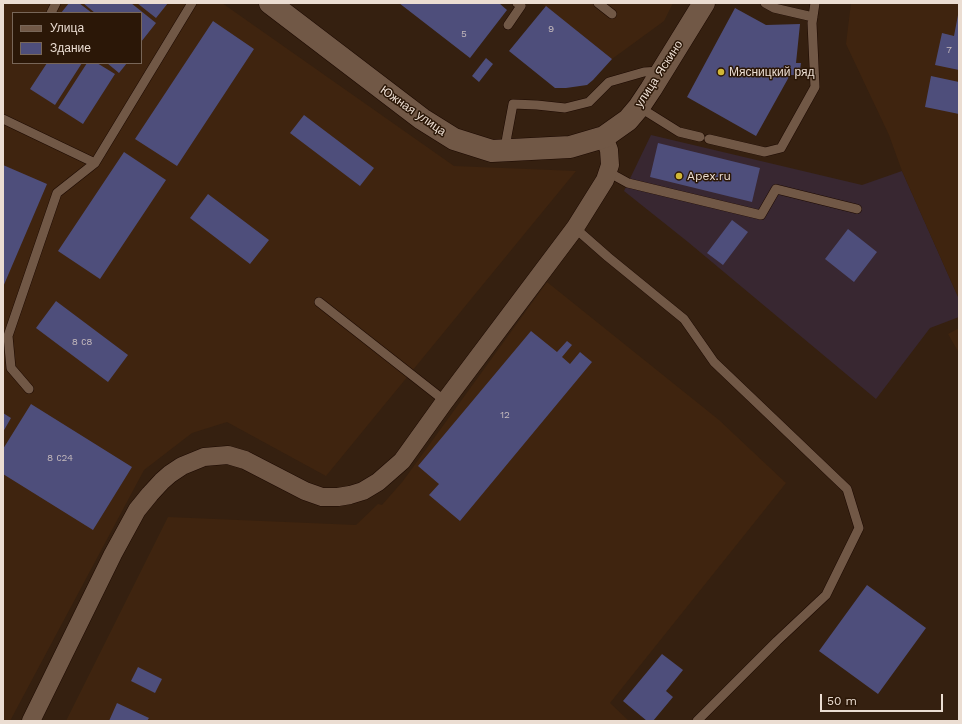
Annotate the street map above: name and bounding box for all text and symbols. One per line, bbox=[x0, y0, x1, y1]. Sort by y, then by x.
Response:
legend bbox=[12, 12, 142, 64]
text: Улица bbox=[50, 21, 84, 35]
house number: 9 bbox=[548, 23, 554, 35]
house number: 5 bbox=[461, 28, 467, 40]
street label: улица Яскино bbox=[632, 38, 686, 110]
text: Здание bbox=[50, 41, 91, 55]
house number: 7 bbox=[946, 44, 952, 56]
place label: Мясницкий ряд bbox=[729, 65, 814, 79]
marker: Мясницкий ряд bbox=[716, 67, 726, 77]
street label: Южная улица bbox=[377, 83, 449, 139]
place label: Apex.ru bbox=[687, 169, 731, 183]
marker: Apex.ru bbox=[674, 171, 684, 181]
house number: 8 с8 bbox=[72, 336, 92, 348]
house number: 12 bbox=[500, 409, 510, 421]
house number: 8 с24 bbox=[47, 452, 73, 464]
scale bar bbox=[822, 686, 945, 712]
text: 50 m bbox=[827, 694, 857, 708]

